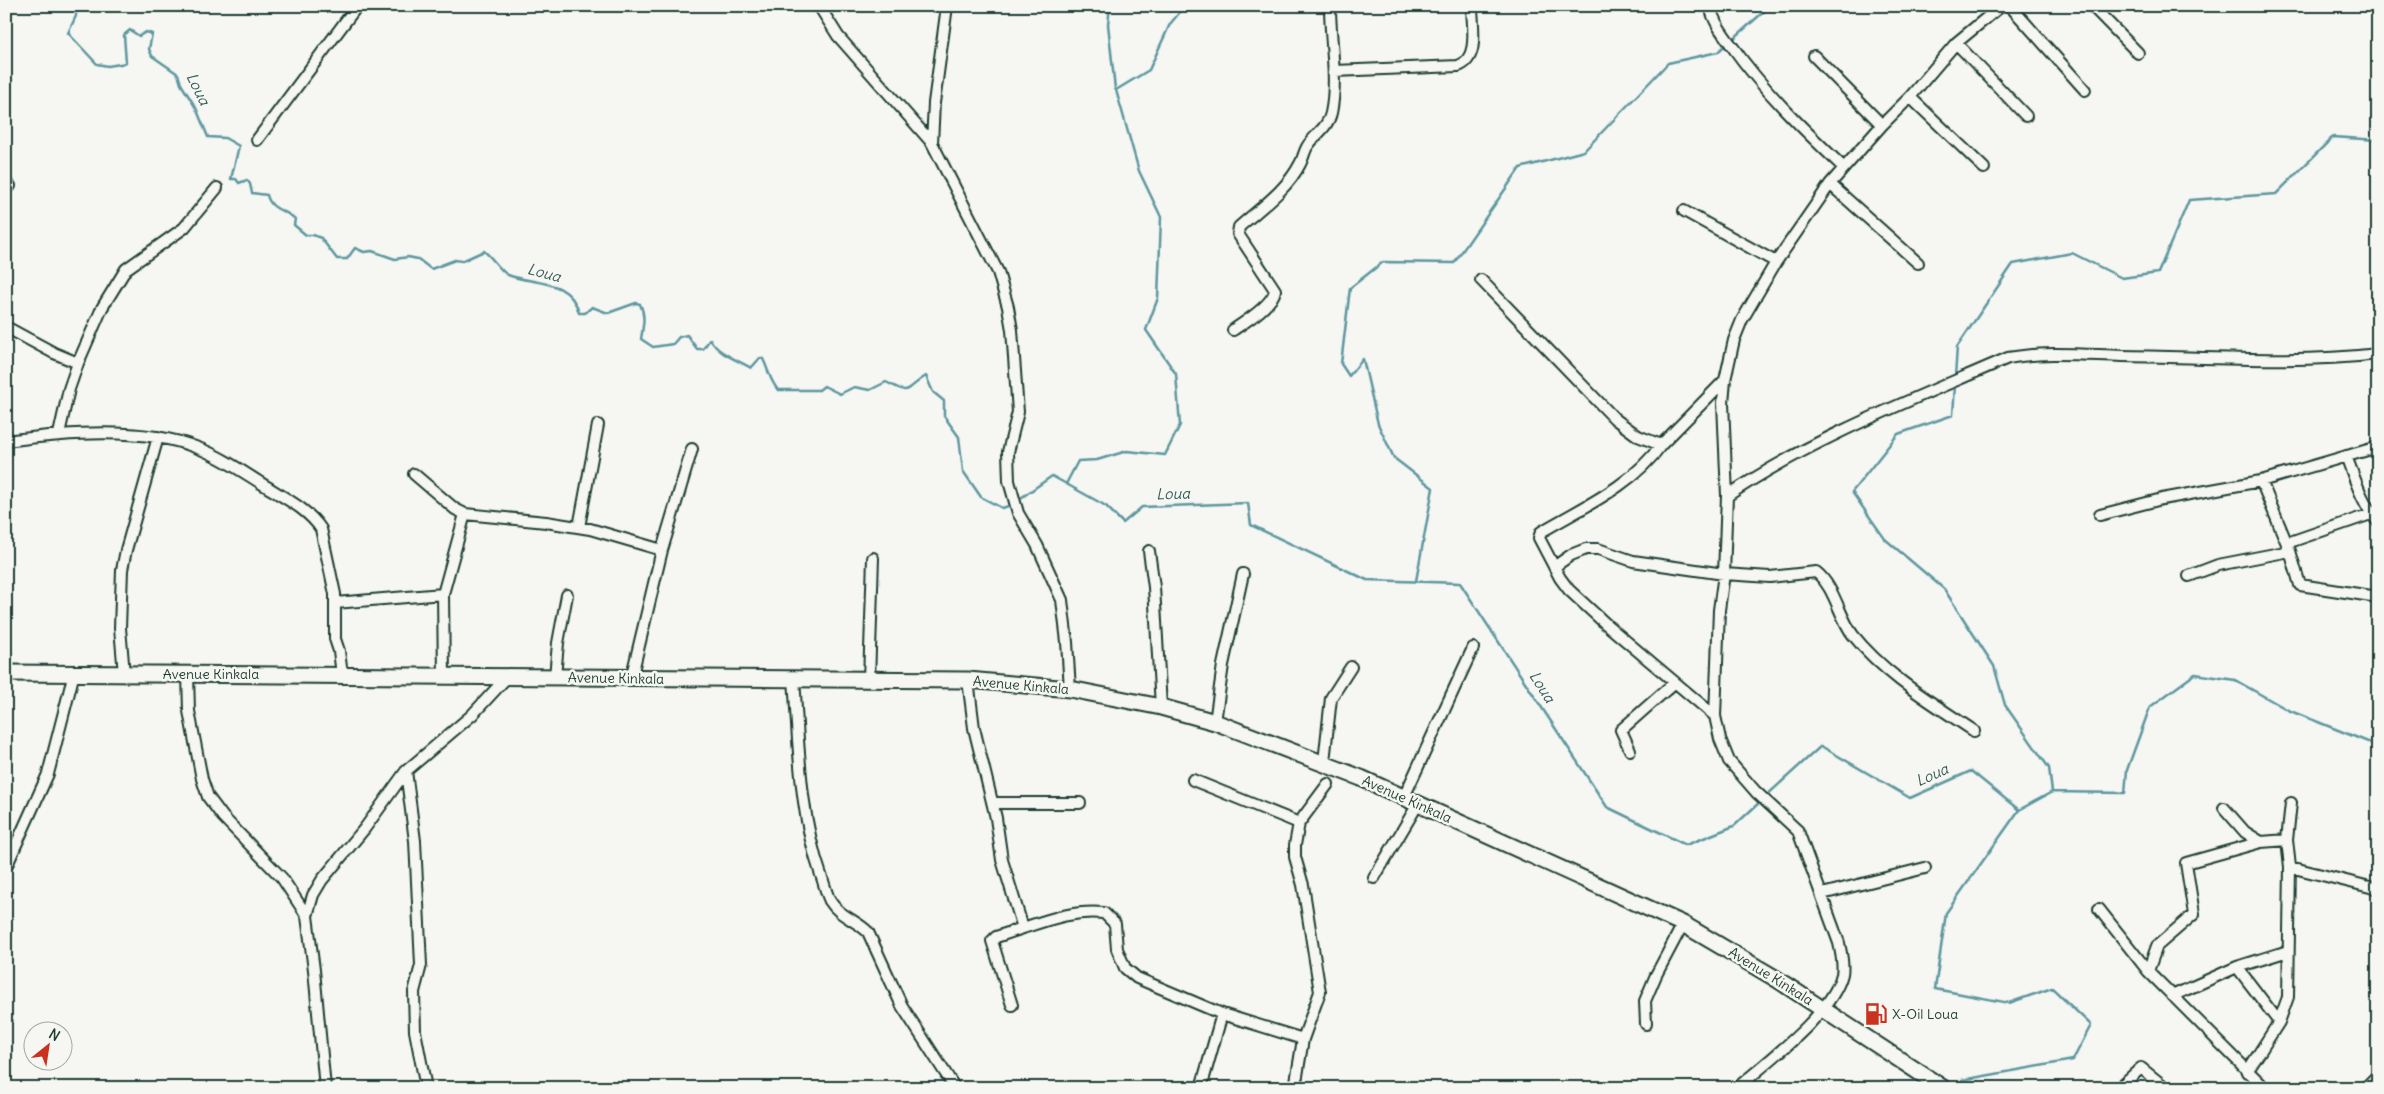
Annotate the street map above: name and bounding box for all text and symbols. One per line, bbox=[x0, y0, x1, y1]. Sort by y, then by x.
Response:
water label: Loua bbox=[182, 69, 215, 109]
water label: Loua bbox=[525, 259, 564, 286]
water label: Loua bbox=[1156, 483, 1192, 504]
street label: Avenue Kinkala bbox=[163, 665, 259, 683]
water label: Loua bbox=[1525, 667, 1560, 707]
street label: Avenue Kinkala bbox=[568, 668, 664, 688]
street label: Avenue Kinkala bbox=[972, 672, 1070, 698]
water label: Loua bbox=[1913, 758, 1952, 790]
street label: Avenue Kinkala bbox=[1359, 771, 1455, 827]
street label: Avenue Kinkala bbox=[1725, 943, 1817, 1009]
fuel station icon: X-Oil Loua bbox=[1863, 1001, 1889, 1027]
place label: X-Oil Loua bbox=[1892, 1005, 1958, 1023]
north arrow bbox=[22, 1022, 72, 1072]
text: N bbox=[46, 1025, 63, 1045]

